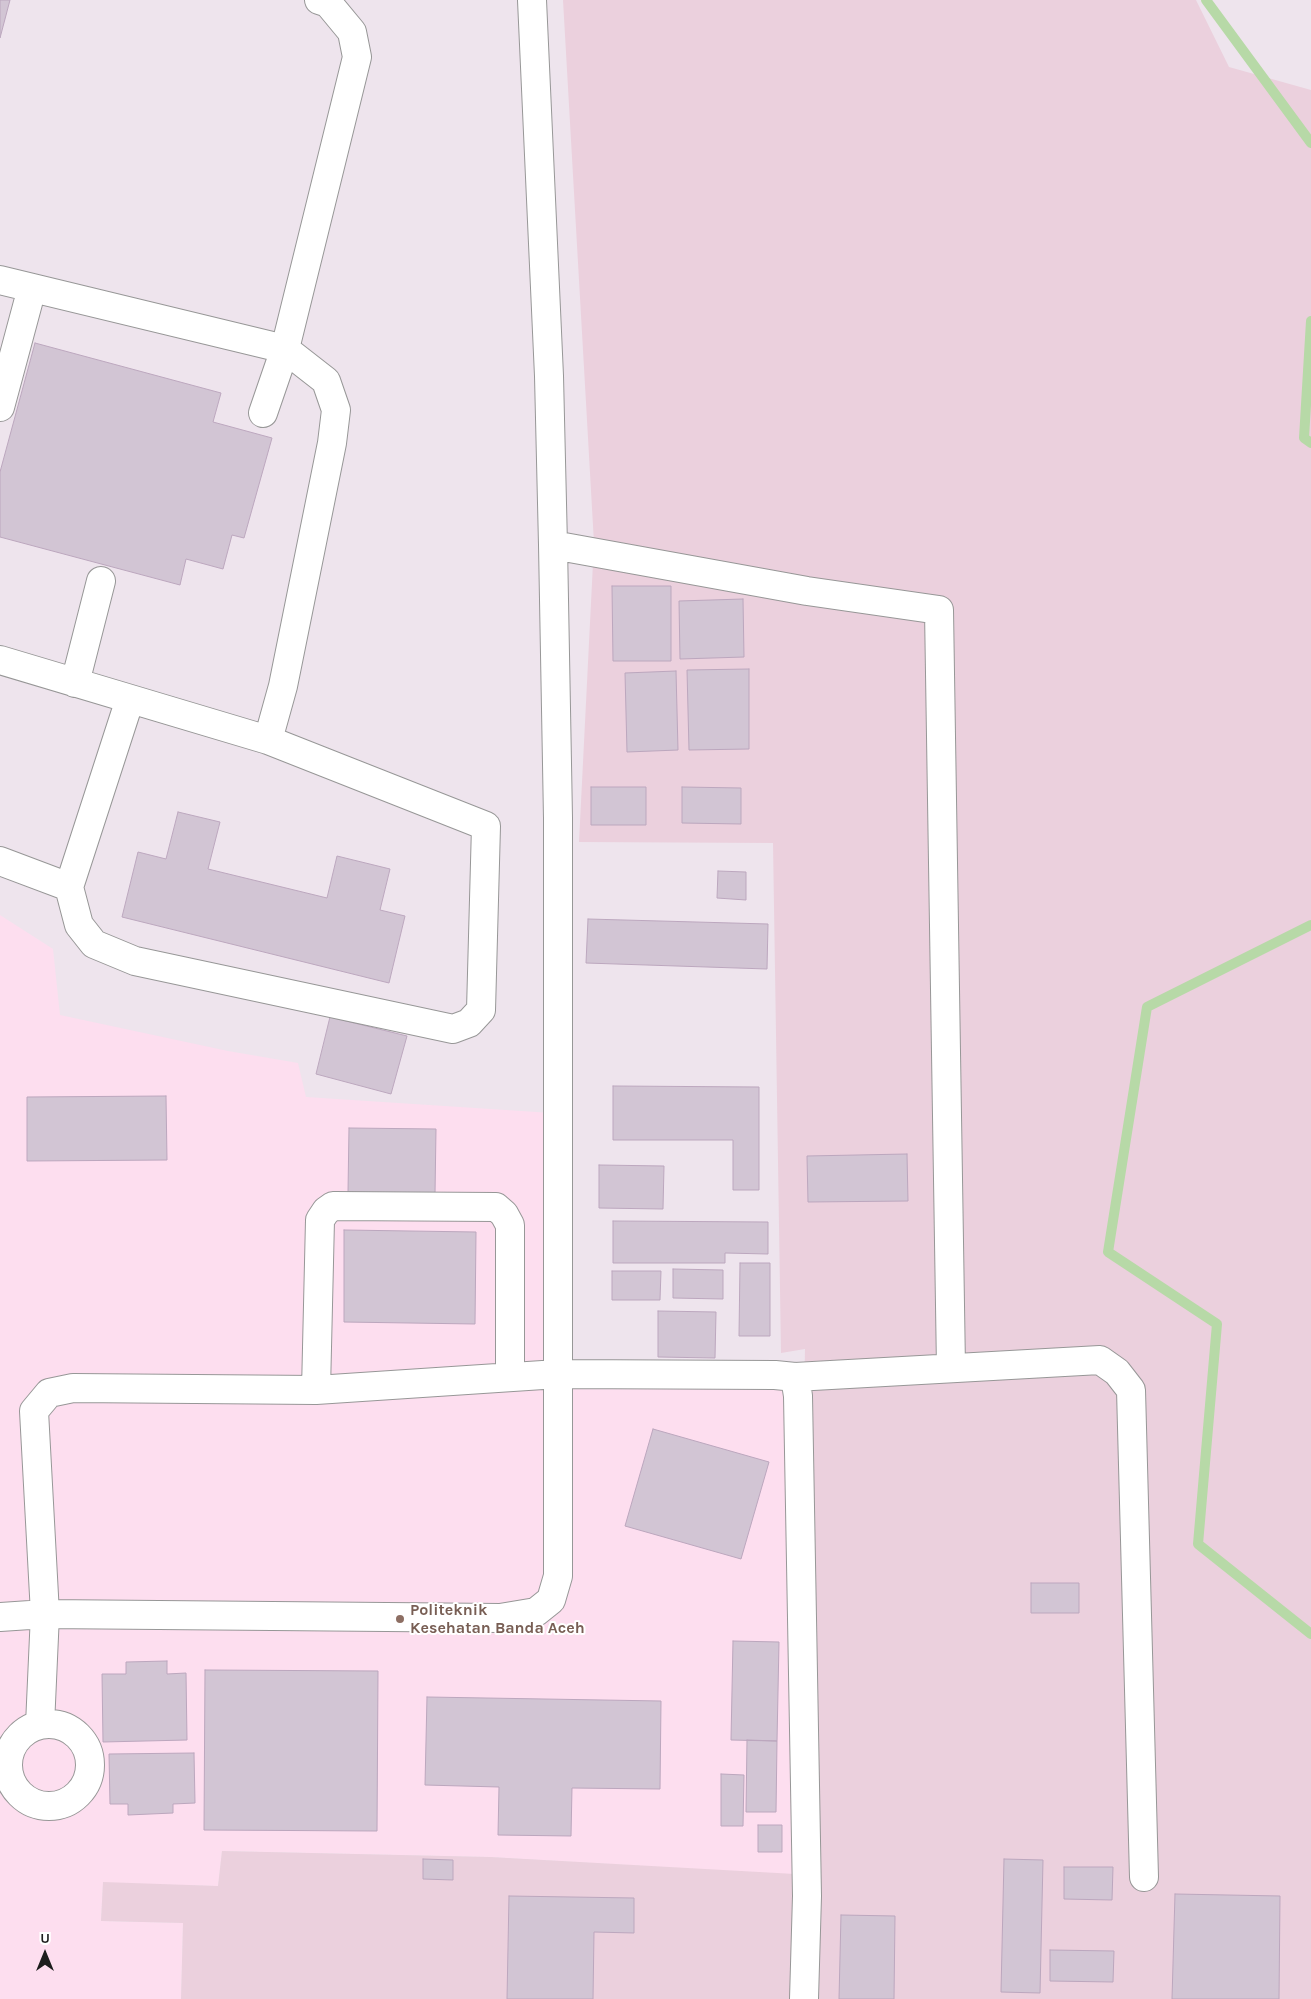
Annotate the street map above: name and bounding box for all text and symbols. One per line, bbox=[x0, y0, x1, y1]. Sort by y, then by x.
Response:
place label: Politeknik Kesehatan Banda Aceh bbox=[410, 1600, 585, 1638]
marker: Politeknik Kesehatan Banda Aceh bbox=[394, 1613, 406, 1625]
north arrow bbox=[20, 1929, 70, 1979]
text: U bbox=[40, 1930, 50, 1947]

